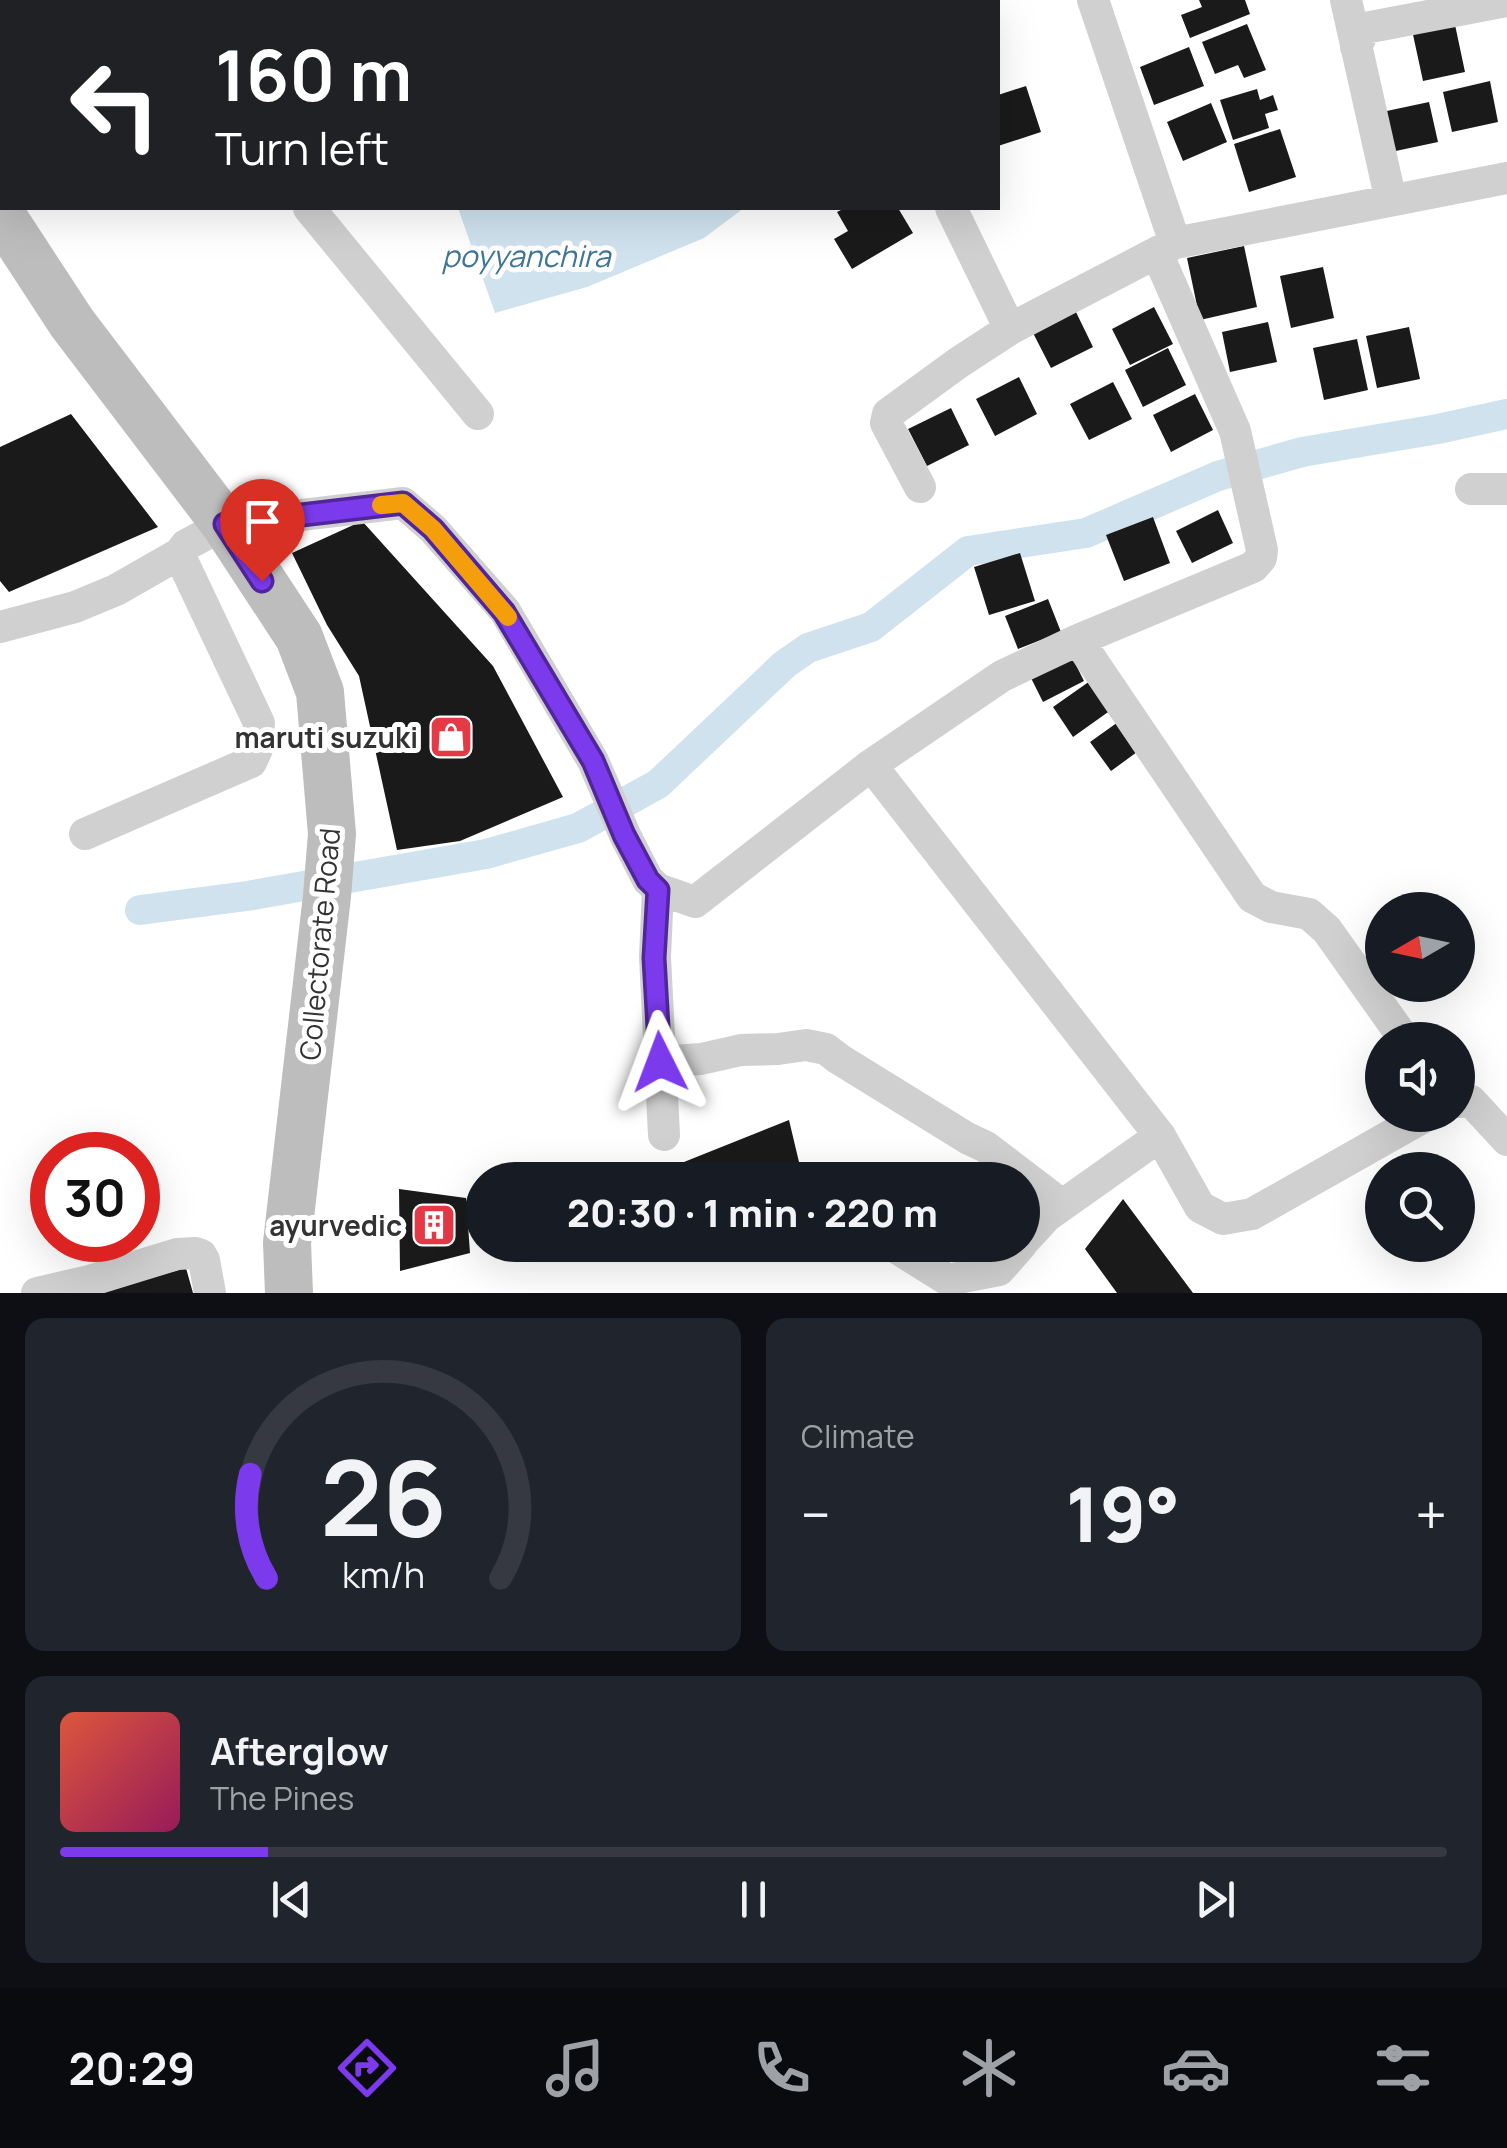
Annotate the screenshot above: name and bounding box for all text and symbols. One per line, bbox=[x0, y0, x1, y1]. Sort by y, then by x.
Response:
text: 160 m bbox=[215, 26, 412, 122]
icon: left bbox=[50, 40, 180, 170]
text: Turn left bbox=[215, 117, 389, 179]
water label: poyyanchira bbox=[442, 235, 612, 276]
pin bbox=[220, 479, 305, 582]
icon: arrive bbox=[235, 494, 290, 549]
shop icon: maruti suzuki bbox=[428, 714, 474, 760]
place label: maruti suzuki bbox=[234, 718, 418, 756]
street label: Collectorate Road bbox=[290, 826, 348, 1062]
north arrow bbox=[1365, 892, 1475, 1002]
map controls bbox=[1365, 892, 1475, 1262]
position arrow bbox=[608, 1010, 712, 1114]
button: sound bbox=[1365, 1022, 1475, 1132]
speed limit sign: 30 bbox=[30, 1132, 160, 1262]
button: search bbox=[1365, 1152, 1475, 1262]
text: 20:30 · 1 min · 220 m bbox=[567, 1186, 938, 1238]
building icon: ayurvedic bbox=[411, 1202, 457, 1248]
place label: ayurvedic bbox=[269, 1206, 402, 1244]
text: Climate bbox=[801, 1414, 915, 1458]
text: 26 bbox=[320, 1425, 446, 1567]
text: 19° bbox=[1066, 1462, 1180, 1565]
text: − bbox=[801, 1476, 831, 1552]
text: + bbox=[1415, 1476, 1447, 1552]
text: km/h bbox=[341, 1550, 425, 1599]
text: Afterglow bbox=[210, 1724, 389, 1776]
text: The Pines bbox=[210, 1776, 354, 1820]
icon: previous bbox=[264, 1872, 319, 1927]
icon: pause bbox=[726, 1872, 781, 1927]
icon: next bbox=[1188, 1872, 1243, 1927]
icon: directions bbox=[332, 2033, 402, 2103]
icon: music bbox=[540, 2033, 610, 2103]
icon: phone bbox=[747, 2033, 817, 2103]
icon: climate bbox=[954, 2033, 1024, 2103]
icon: car bbox=[1161, 2033, 1231, 2103]
icon: filters bbox=[1368, 2033, 1438, 2103]
text: 20:29 bbox=[69, 2037, 195, 2099]

